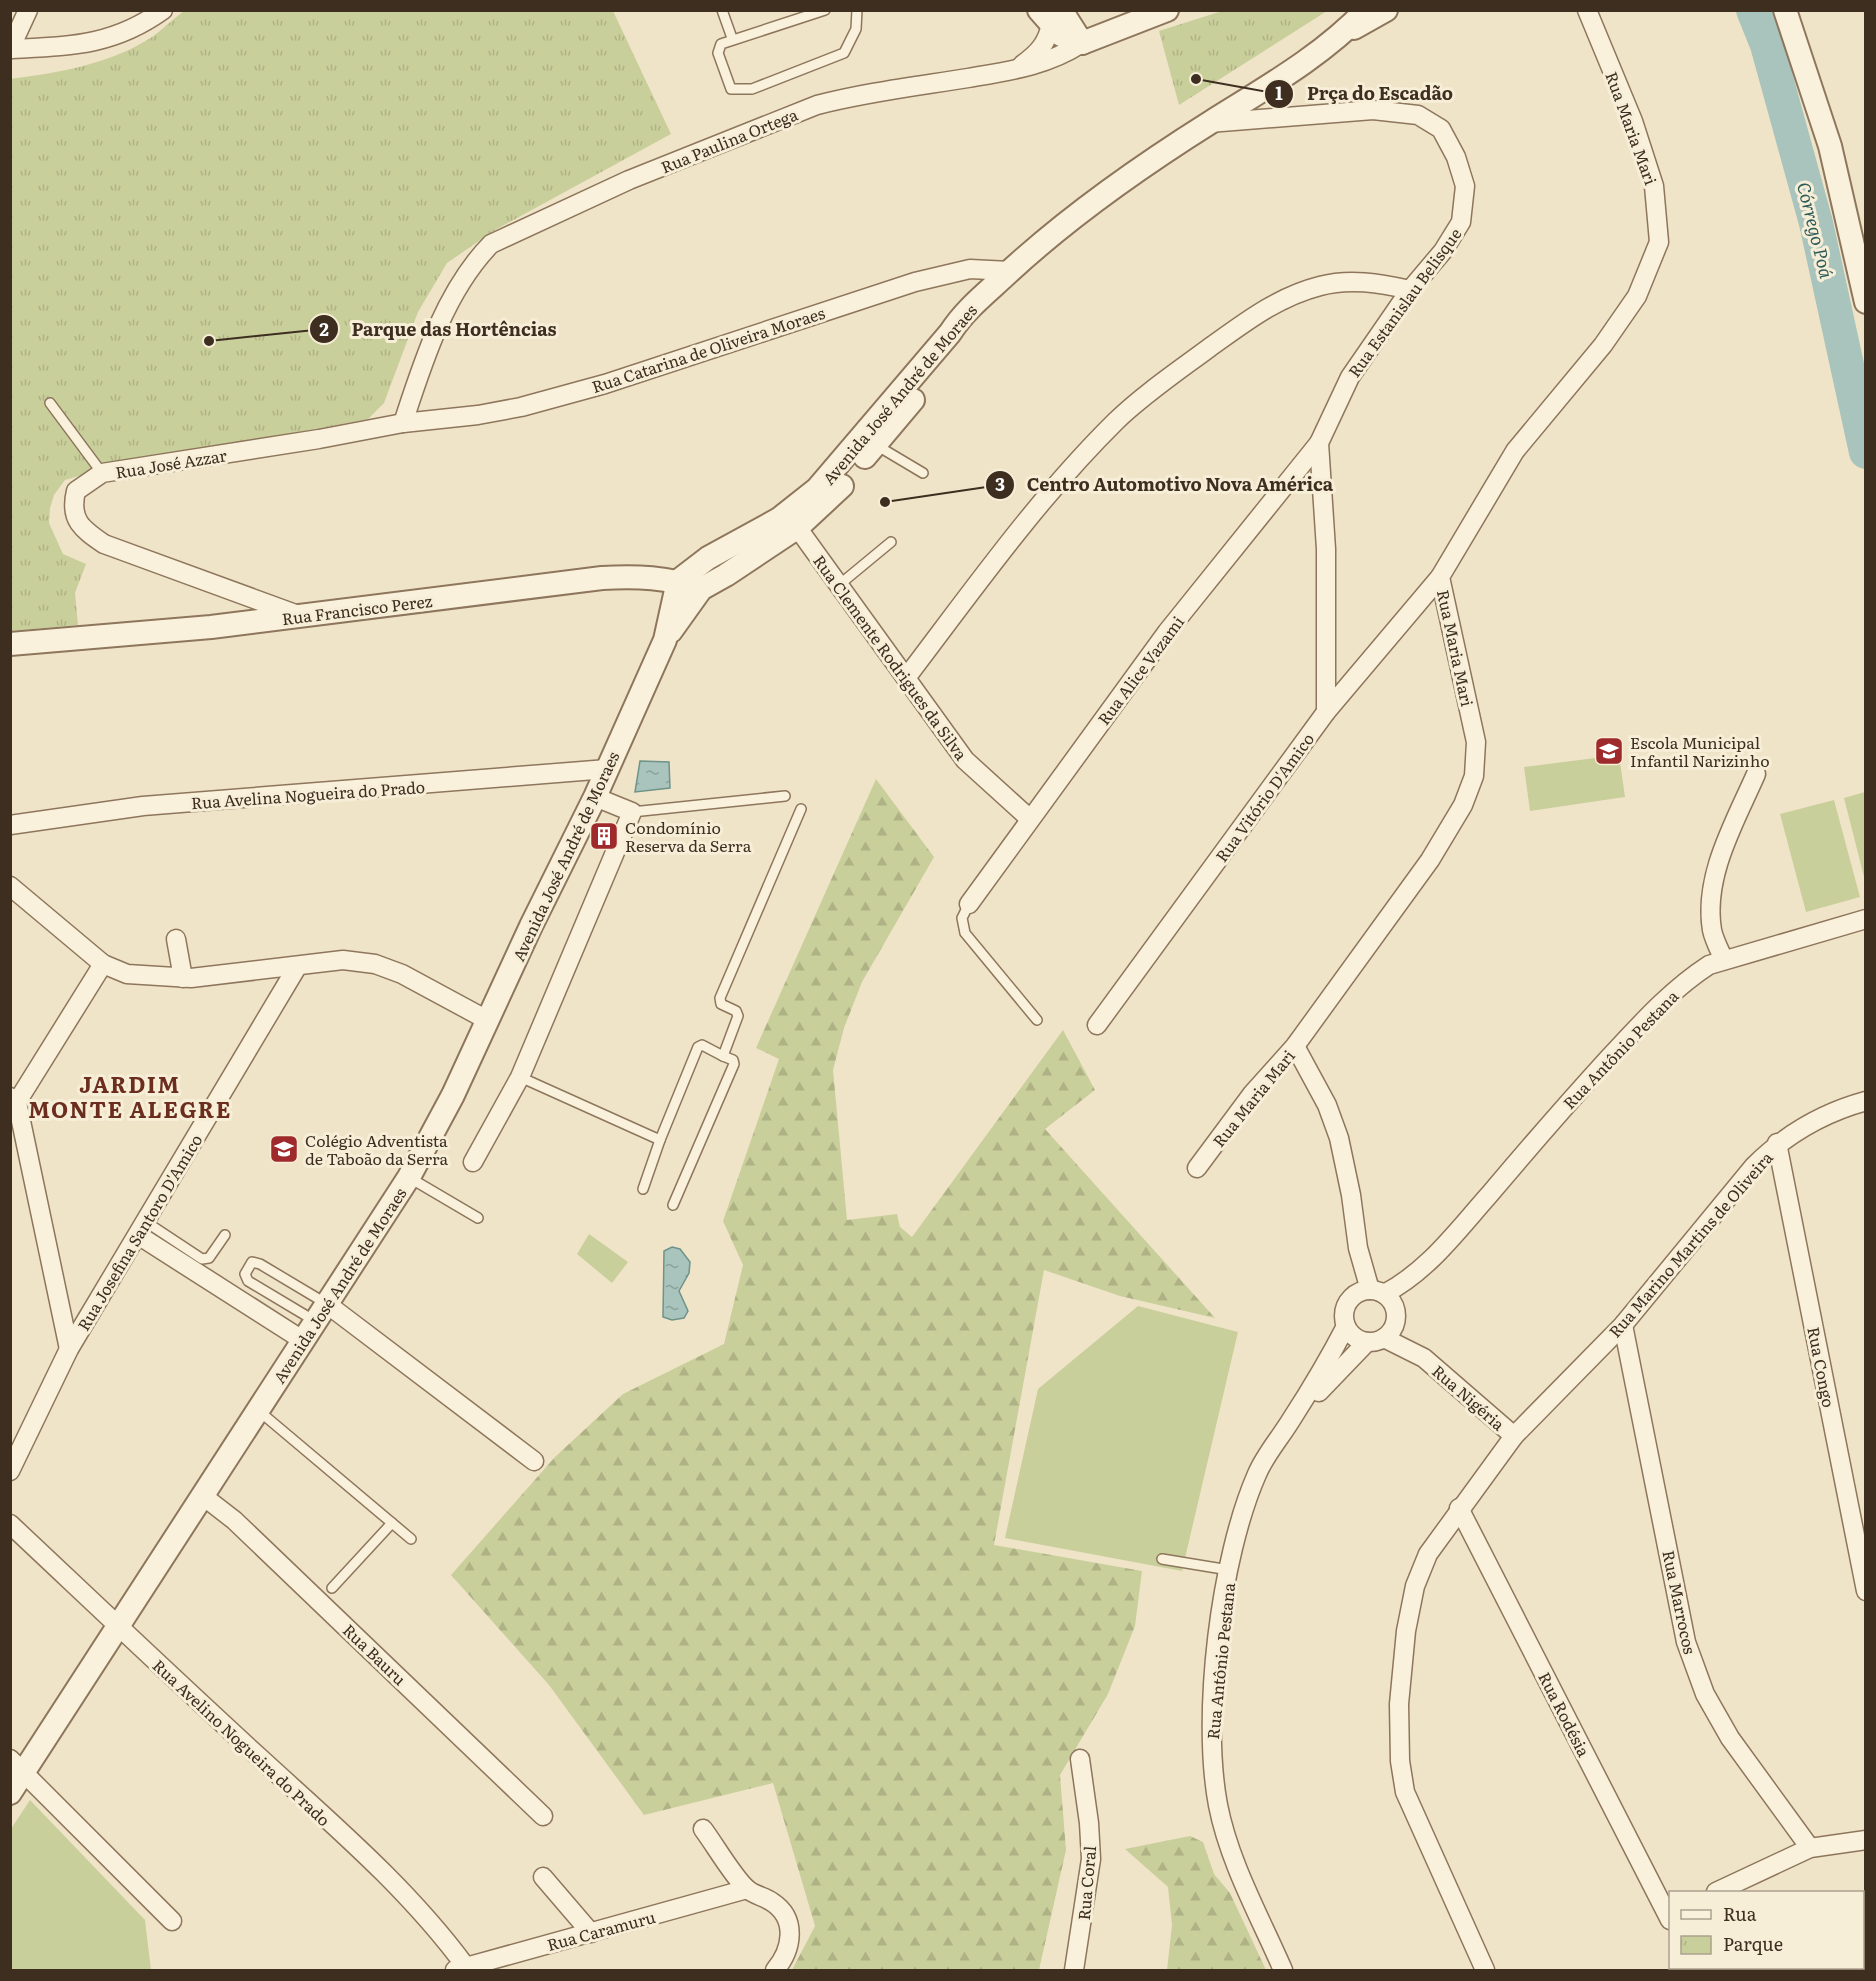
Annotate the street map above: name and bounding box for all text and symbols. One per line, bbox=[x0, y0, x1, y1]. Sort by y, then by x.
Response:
street label: Rua Maria Mari bbox=[1600, 68, 1664, 188]
callout: Prça do Escadão bbox=[1264, 76, 1465, 112]
text: 1 bbox=[1275, 79, 1283, 106]
text: Prça do Escadão bbox=[1307, 79, 1453, 106]
street label: Rua Paulina Ortega bbox=[657, 101, 801, 178]
water label: Córrego Poá bbox=[1791, 179, 1841, 282]
street label: Rua Estanislau Belisque bbox=[1342, 222, 1466, 382]
street label: Avenida José André de Moraes bbox=[816, 298, 982, 490]
street label: Rua Catarina de Oliveira Moraes bbox=[588, 300, 828, 398]
callout: Parque das Hortências bbox=[309, 311, 569, 347]
text: 2 bbox=[319, 315, 329, 342]
text: Parque das Hortências bbox=[351, 315, 557, 342]
street label: Rua José Azzar bbox=[114, 442, 229, 484]
callout: Centro Automotivo Nova América bbox=[985, 467, 1345, 503]
text: 3 bbox=[995, 470, 1005, 497]
text: Centro Automotivo Nova América bbox=[1027, 470, 1334, 497]
street label: Rua Clemente Rodrigues da Silva bbox=[808, 549, 974, 765]
street label: Rua Maria Mari bbox=[1432, 587, 1480, 709]
street label: Rua Francisco Perez bbox=[281, 588, 434, 630]
street label: Rua Alice Vazami bbox=[1091, 610, 1189, 730]
street label: Rua Vitório D'Amico bbox=[1209, 728, 1319, 866]
place label: Escola Municipal Infantil Narizinho bbox=[1630, 730, 1770, 772]
school or university icon: Escola Municipal Infantil Narizinho bbox=[1593, 735, 1625, 767]
street label: Avenida José André de Moraes bbox=[506, 747, 624, 965]
street label: Rua Avelina Nogueira do Prado bbox=[190, 774, 426, 814]
place label: Condomínio Reserva da Serra bbox=[625, 815, 752, 857]
building icon: Condomínio Reserva da Serra bbox=[588, 820, 620, 852]
street label: Rua Antônio Pestana bbox=[1557, 984, 1684, 1114]
street label: Rua Maria Mari bbox=[1206, 1044, 1300, 1152]
district label: JARDIM MONTE ALEGRE bbox=[28, 1067, 232, 1125]
place label: Colégio Adventista de Taboão da Serra bbox=[305, 1128, 449, 1170]
street label: Rua Josefina Santoro D'Amico bbox=[71, 1129, 207, 1335]
school or university icon: Colégio Adventista de Taboão da Serra bbox=[268, 1133, 300, 1165]
street label: Rua Marino Martins de Oliveira bbox=[1602, 1145, 1778, 1342]
street label: Avenida José André de Moraes bbox=[267, 1182, 411, 1388]
street label: Rua Congo bbox=[1802, 1325, 1842, 1409]
street label: Rua Nigéria bbox=[1427, 1359, 1511, 1436]
street label: Rua Marrocos bbox=[1657, 1548, 1703, 1656]
street label: Rua Antônio Pestana bbox=[1200, 1581, 1240, 1740]
street label: Rua Bauru bbox=[338, 1618, 412, 1690]
street label: Rua Avelino Nogueira do Prado bbox=[148, 1653, 336, 1831]
street label: Rua Rodésia bbox=[1533, 1667, 1597, 1761]
street label: Rua Coral bbox=[1071, 1845, 1101, 1921]
legend bbox=[1669, 1891, 1864, 1969]
text: Rua bbox=[1723, 1900, 1757, 1927]
street label: Rua Caramuru bbox=[544, 1904, 658, 1956]
text: Parque bbox=[1723, 1930, 1783, 1957]

